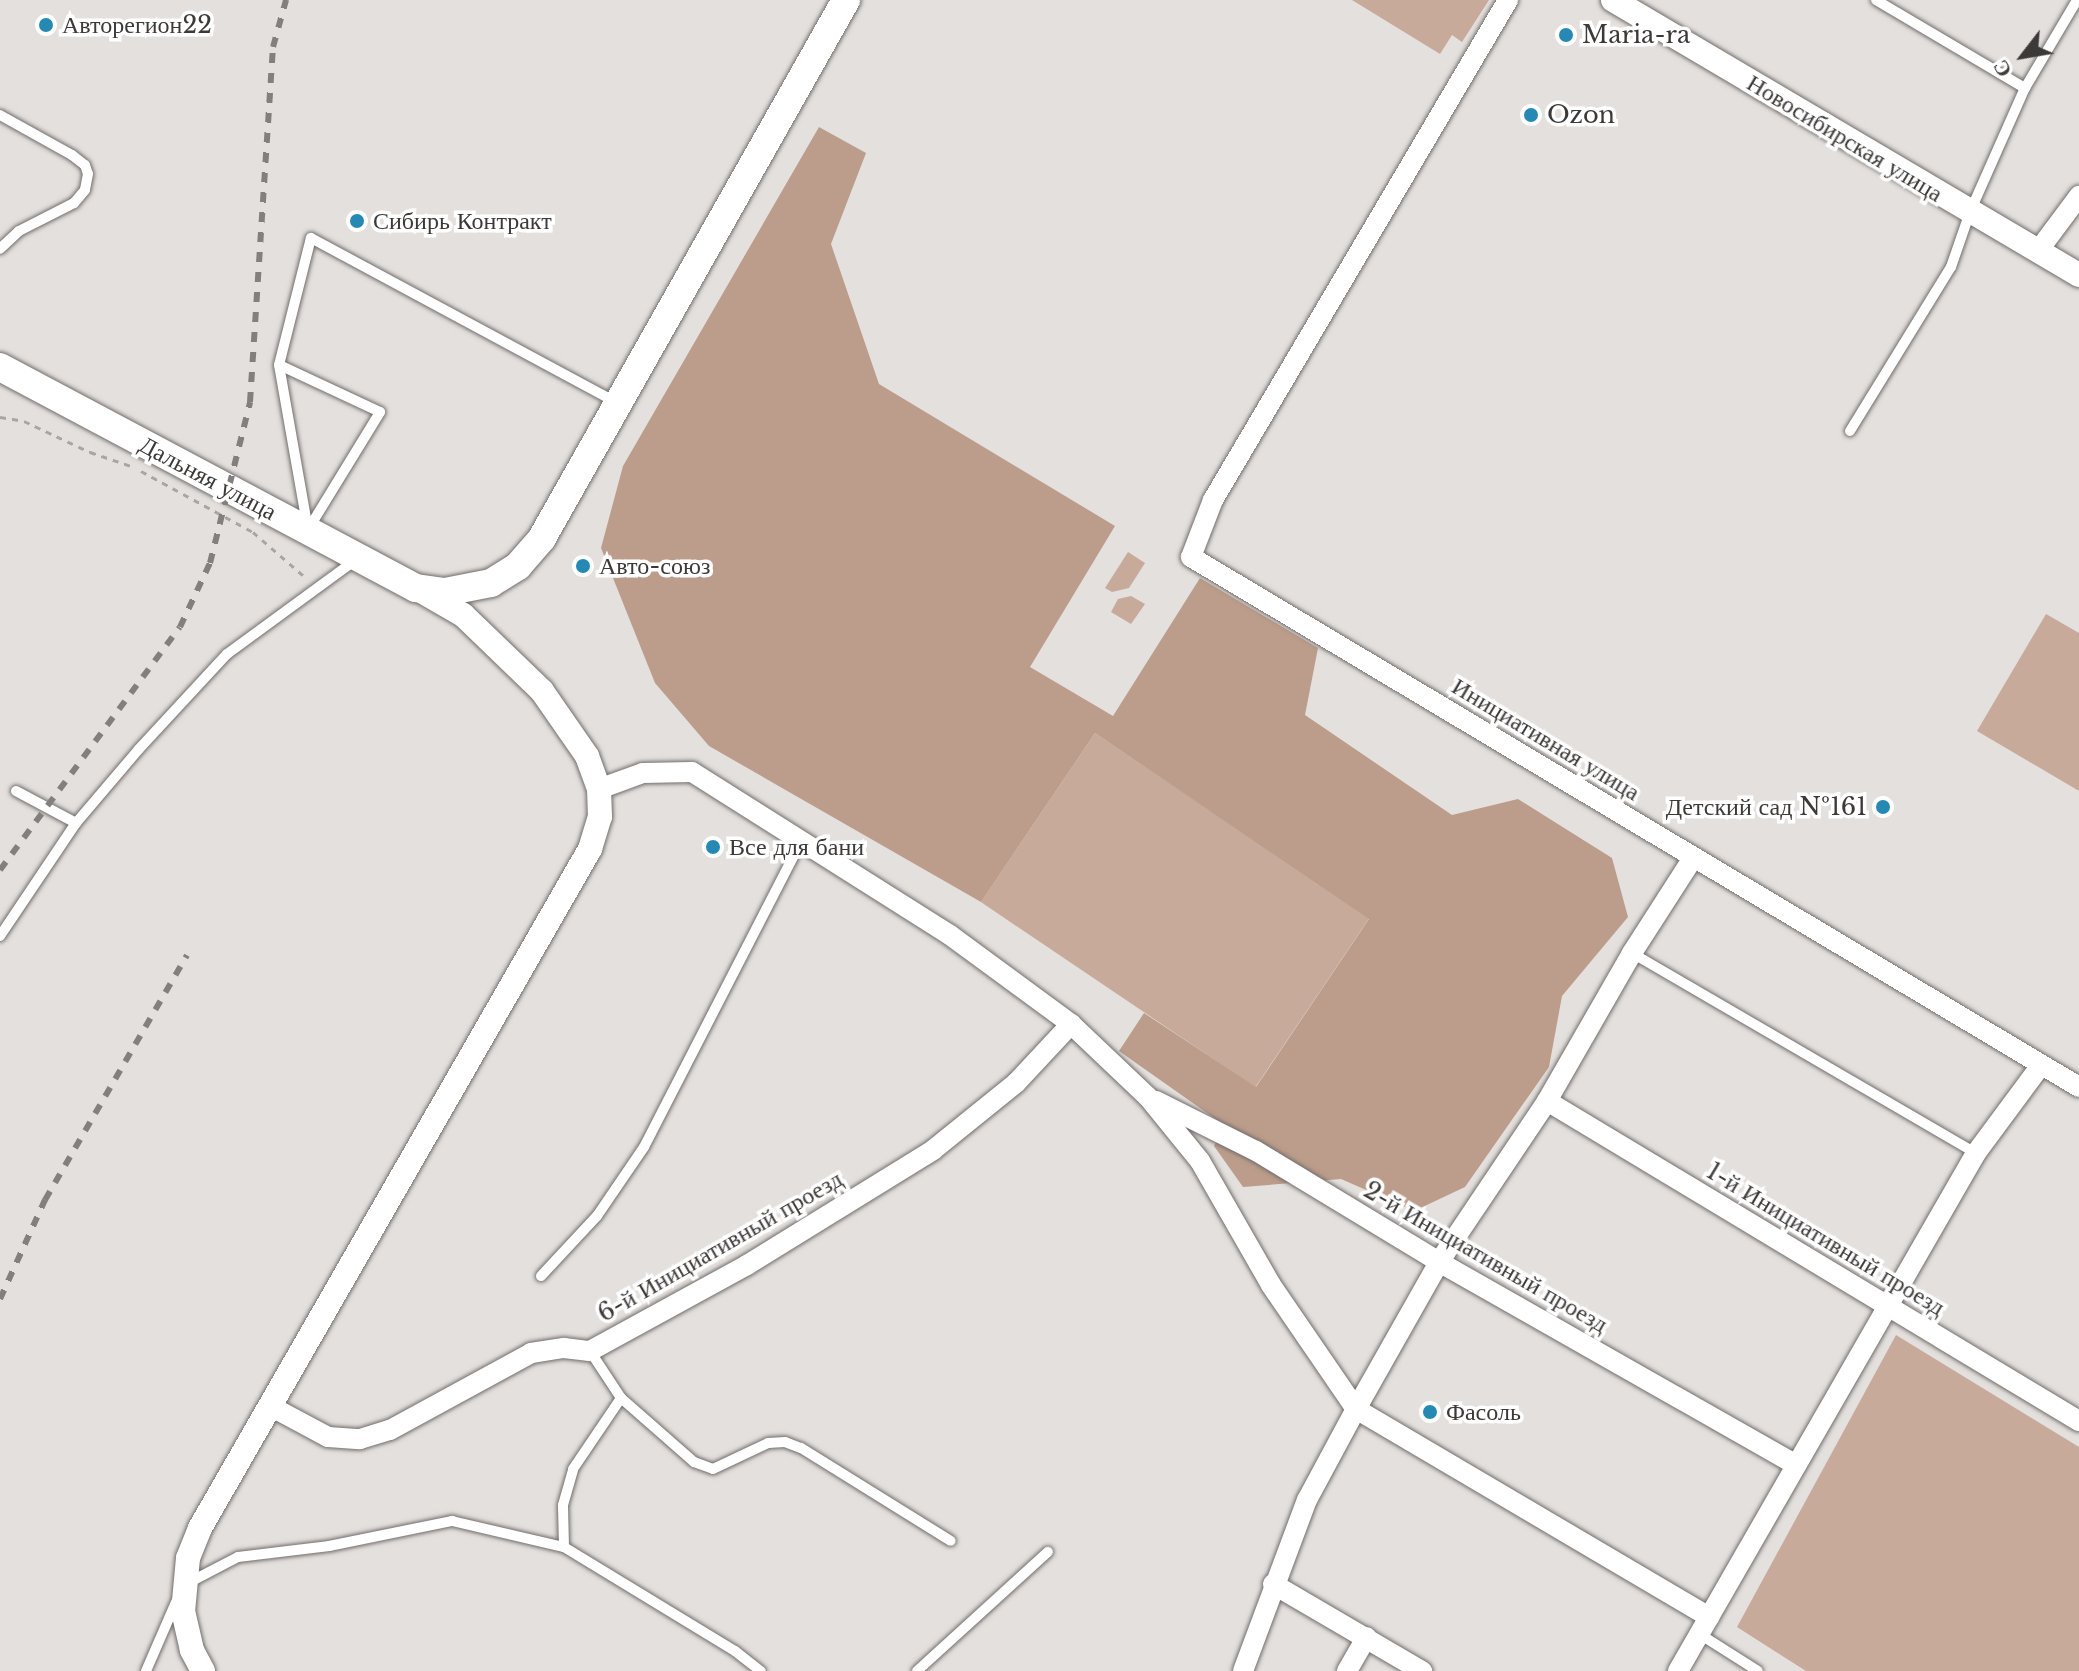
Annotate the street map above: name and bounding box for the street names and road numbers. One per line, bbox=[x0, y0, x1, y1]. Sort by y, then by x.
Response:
street label: Новосибирская улица bbox=[1742, 68, 1948, 208]
street label: Дальняя улица bbox=[134, 430, 282, 526]
street label: Инициативная улица bbox=[1447, 672, 1645, 806]
street label: 1-й Инициативный проезд bbox=[1702, 1156, 1950, 1322]
street label: 6-й Инициативный проезд bbox=[593, 1164, 847, 1328]
street label: 2-й Инициативный проезд bbox=[1359, 1175, 1613, 1339]

